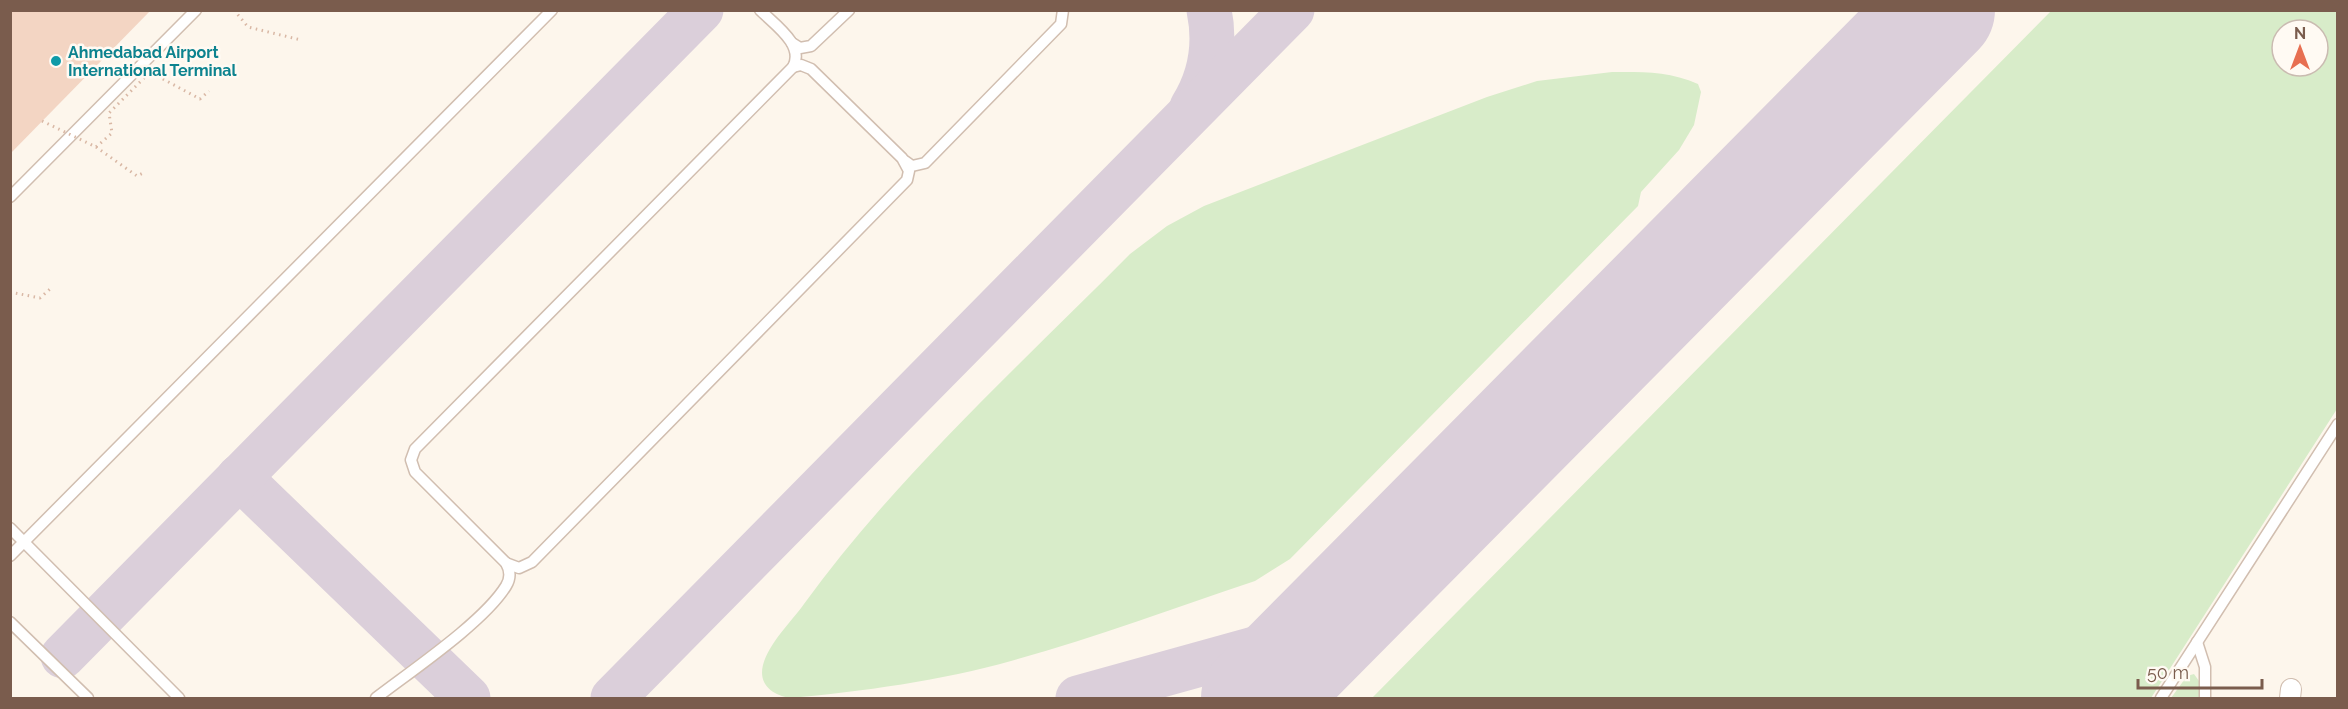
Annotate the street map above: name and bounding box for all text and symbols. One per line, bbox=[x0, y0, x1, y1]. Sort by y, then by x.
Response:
north arrow bbox=[2270, 18, 2330, 78]
text: N bbox=[2294, 24, 2306, 43]
place label: Ahmedabad Airport International Terminal bbox=[68, 43, 237, 80]
marker: Ahmedabad Airport International Terminal bbox=[49, 54, 63, 68]
scale bar bbox=[2138, 652, 2262, 690]
text: 50 m bbox=[2147, 662, 2189, 683]

